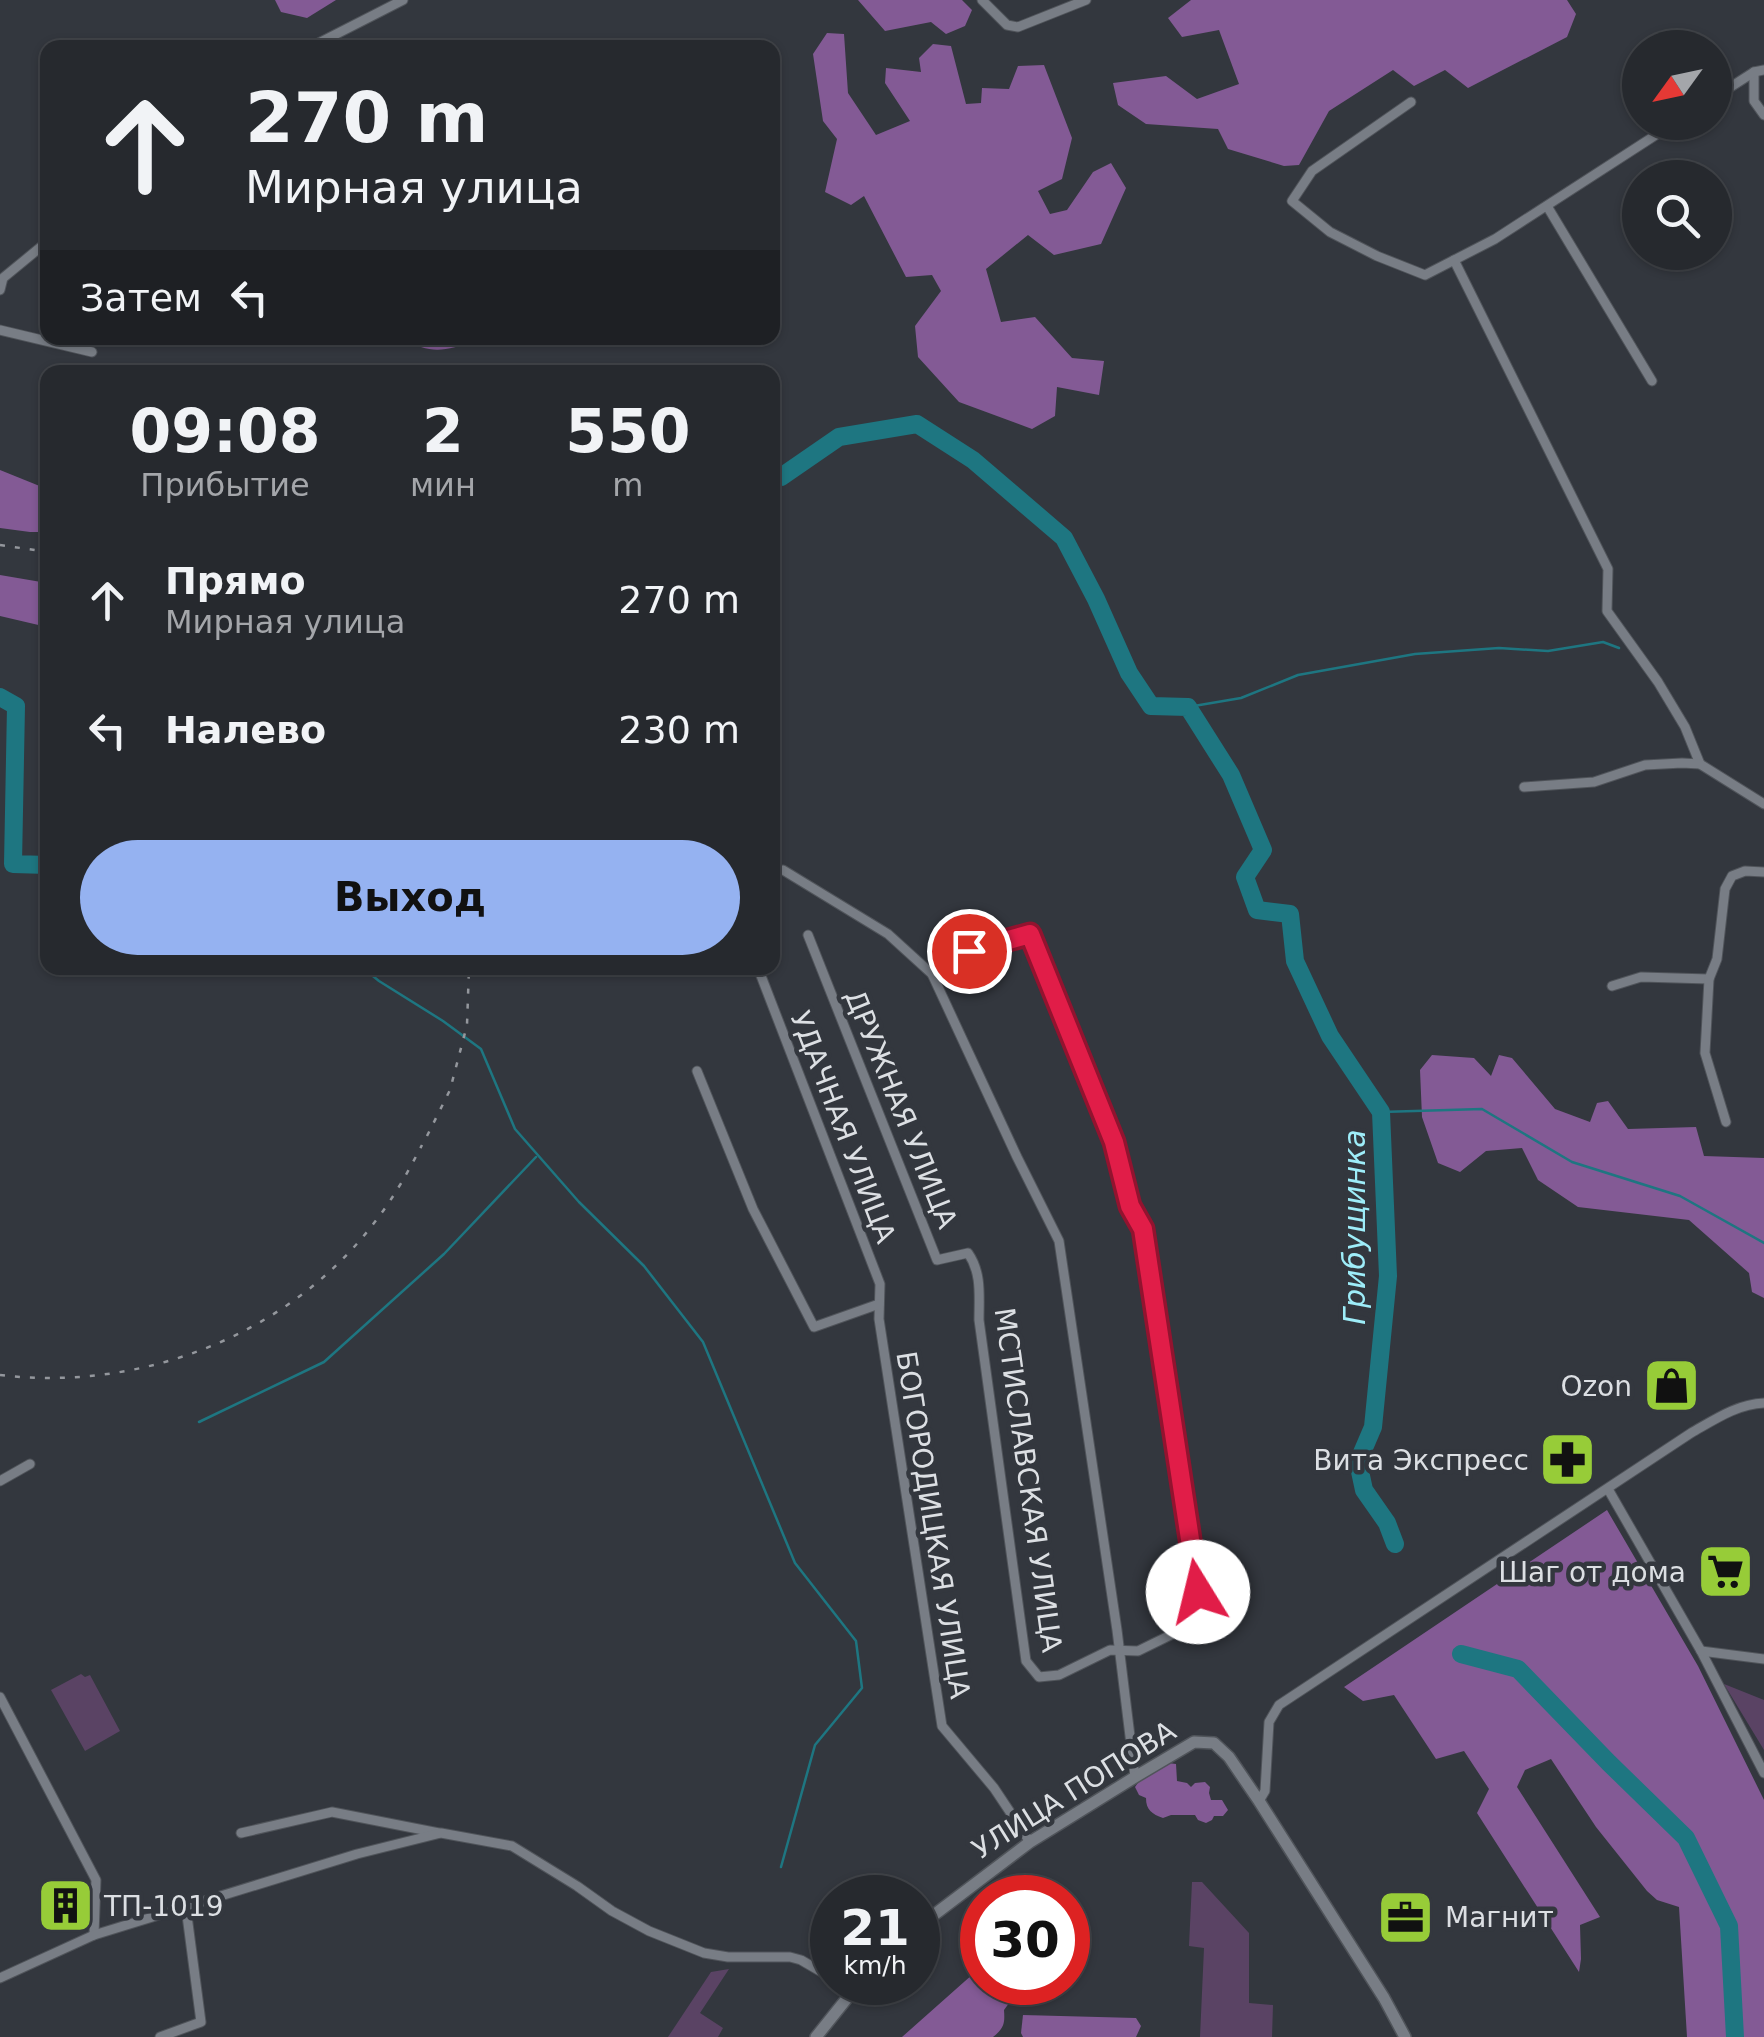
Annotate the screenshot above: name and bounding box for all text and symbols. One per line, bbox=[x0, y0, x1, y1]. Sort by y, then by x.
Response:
north arrow bbox=[1622, 30, 1732, 140]
map controls bbox=[1622, 30, 1732, 270]
text: 270 m bbox=[245, 77, 488, 159]
icon: ahead bbox=[80, 80, 210, 210]
button: search bbox=[1622, 160, 1732, 270]
text: Мирная улица bbox=[245, 161, 583, 214]
icon: left bbox=[222, 270, 277, 325]
text: Затем bbox=[80, 276, 202, 320]
text: 09:08 bbox=[129, 396, 320, 466]
text: 2 bbox=[422, 396, 464, 466]
text: 550 bbox=[565, 396, 691, 466]
text: Прибытие bbox=[140, 466, 310, 504]
text: мин bbox=[410, 466, 476, 504]
text: m bbox=[612, 466, 643, 504]
text: Прямо bbox=[165, 559, 306, 603]
icon: ahead bbox=[80, 573, 135, 628]
text: 270 m bbox=[618, 578, 740, 622]
text: Мирная улица bbox=[165, 603, 405, 641]
icon: left bbox=[80, 703, 135, 758]
text: Налево bbox=[165, 708, 326, 752]
text: 230 m bbox=[618, 708, 740, 752]
button: Выход bbox=[80, 840, 740, 955]
pin bbox=[927, 909, 1012, 994]
icon: arrive bbox=[942, 924, 997, 979]
street label: ДРУЖНАЯ УЛИЦА bbox=[838, 985, 964, 1233]
street label: УДАЧНАЯ УЛИЦА bbox=[784, 1006, 902, 1248]
water label: Грибущинка bbox=[1337, 1129, 1372, 1325]
street label: МСТИСЛАВСКАЯ УЛИЦА bbox=[987, 1306, 1069, 1654]
street label: БОГОРОДИЦКАЯ УЛИЦА bbox=[889, 1349, 977, 1701]
shop icon: Ozon bbox=[1641, 1356, 1701, 1416]
place label: Ozon bbox=[1560, 1370, 1632, 1403]
pharmacy icon: Вита Экспресс bbox=[1538, 1430, 1598, 1490]
place label: Вита Экспресс bbox=[1313, 1444, 1529, 1477]
position arrow bbox=[1146, 1540, 1250, 1644]
supermarket icon: Шаг от дома bbox=[1695, 1542, 1755, 1602]
place label: Шаг от дома bbox=[1498, 1556, 1686, 1589]
street label: УЛИЦА ПОПОВА bbox=[966, 1714, 1182, 1866]
speed limit sign: 30 bbox=[960, 1875, 1090, 2005]
building icon: ТП-1019 bbox=[35, 1876, 95, 1936]
office icon: Магнит bbox=[1376, 1887, 1436, 1947]
place label: ТП-1019 bbox=[103, 1890, 224, 1923]
text: 21 bbox=[840, 1899, 910, 1957]
place label: Магнит bbox=[1445, 1901, 1554, 1934]
text: km/h bbox=[843, 1951, 907, 1980]

